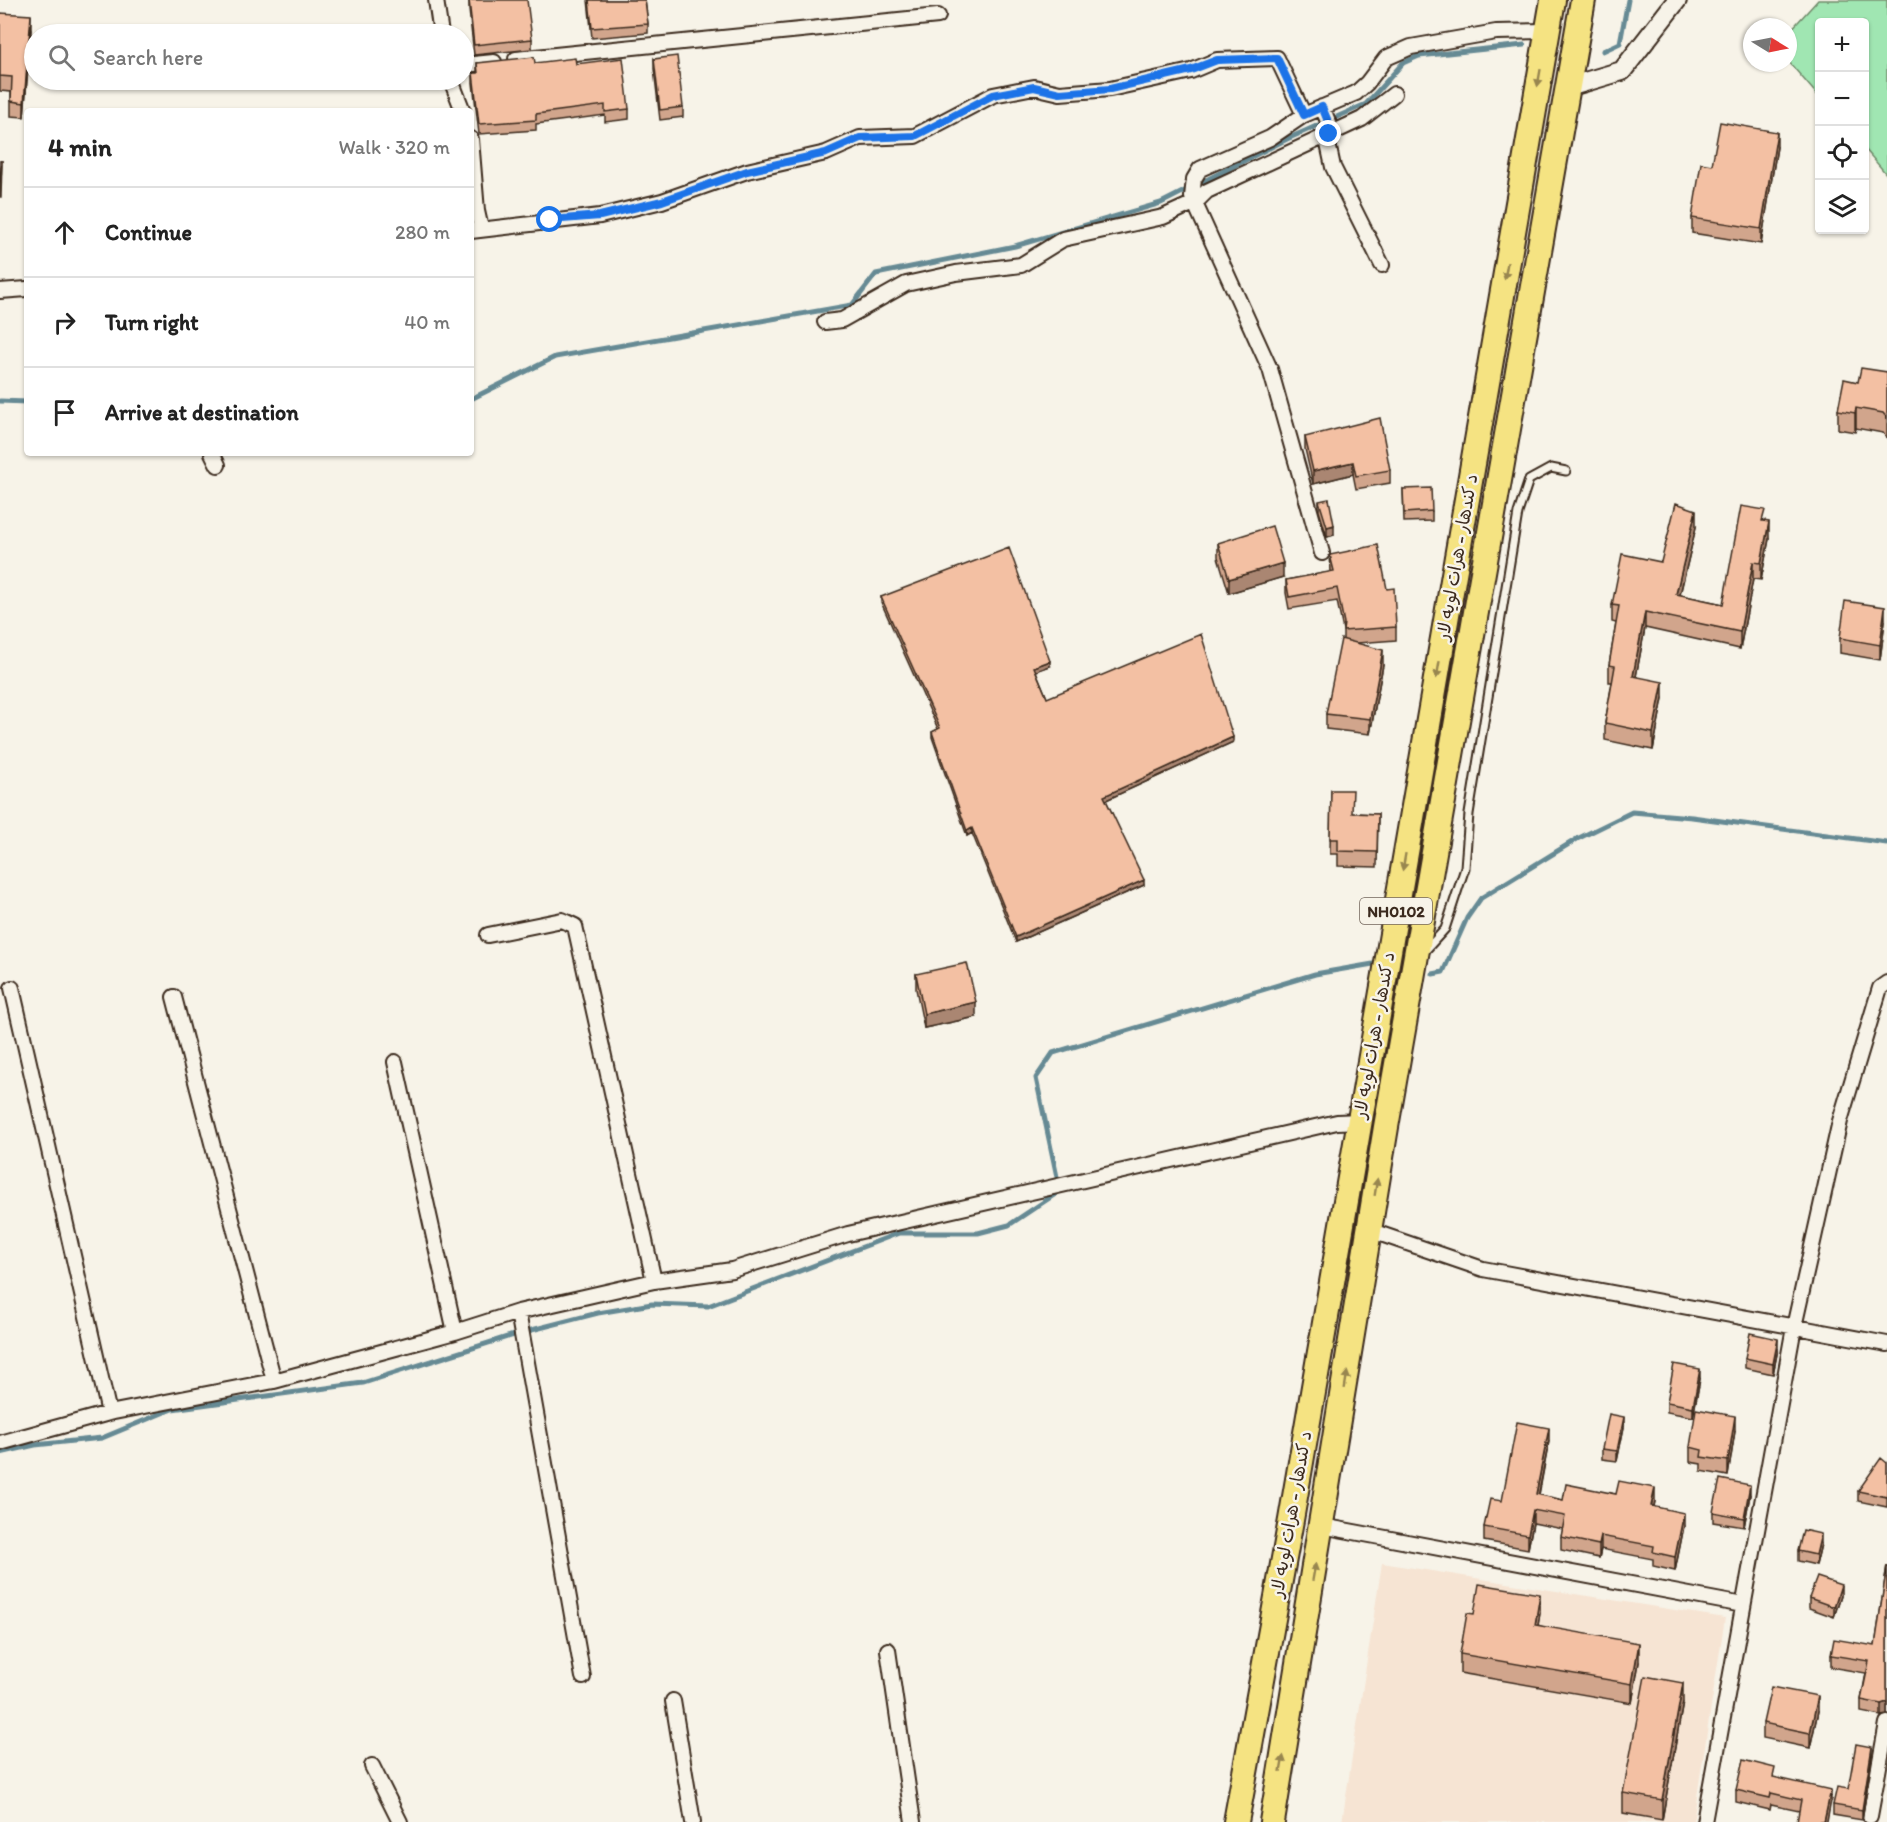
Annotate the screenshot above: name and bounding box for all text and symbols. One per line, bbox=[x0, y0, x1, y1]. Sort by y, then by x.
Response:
north arrow bbox=[1743, 18, 1797, 72]
map controls bbox=[1815, 18, 1869, 234]
button: + bbox=[1815, 18, 1869, 72]
search box bbox=[24, 24, 474, 90]
icon: search bbox=[45, 41, 78, 74]
text: Search here bbox=[93, 44, 203, 71]
one-way arrow bbox=[1535, 69, 1544, 88]
button: − bbox=[1815, 72, 1869, 126]
route end bbox=[1315, 120, 1341, 146]
button: locate bbox=[1815, 126, 1869, 180]
text: 4 min bbox=[48, 131, 112, 163]
text: Walk · 320 m bbox=[338, 135, 450, 159]
button: layers bbox=[1815, 180, 1869, 234]
route start bbox=[536, 206, 562, 232]
icon: ahead bbox=[48, 216, 81, 249]
text: Continue bbox=[105, 219, 192, 246]
text: 280 m bbox=[395, 220, 450, 244]
one-way arrow bbox=[1501, 261, 1510, 280]
icon: right bbox=[48, 306, 81, 339]
text: Turn right bbox=[105, 309, 199, 336]
text: 40 m bbox=[404, 310, 450, 334]
icon: arrive bbox=[48, 396, 81, 429]
text: Arrive at destination bbox=[105, 399, 299, 426]
street label: د کندهار - هرات لويه لار bbox=[1431, 472, 1483, 644]
one-way arrow bbox=[1433, 660, 1442, 679]
one-way arrow bbox=[1400, 852, 1409, 871]
road number: NH0102 bbox=[1360, 898, 1432, 924]
street label: د کندهار - هرات لويه لار bbox=[1348, 950, 1400, 1122]
one-way arrow bbox=[1372, 1177, 1381, 1196]
one-way arrow bbox=[1341, 1370, 1350, 1389]
street label: د کندهار - هرات لويه لار bbox=[1265, 1429, 1317, 1601]
one-way arrow bbox=[1310, 1562, 1319, 1581]
one-way arrow bbox=[1277, 1755, 1286, 1774]

